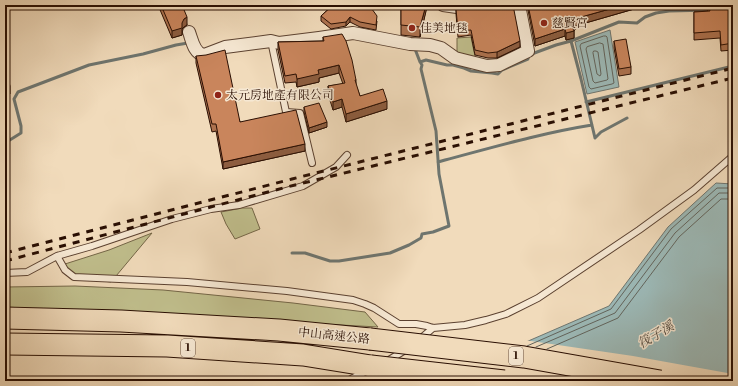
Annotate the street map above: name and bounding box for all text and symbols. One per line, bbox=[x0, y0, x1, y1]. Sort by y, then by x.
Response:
place label: 慈賢宮 bbox=[552, 16, 588, 31]
marker: 慈賢宮 bbox=[539, 18, 549, 28]
place label: 佳美地毯 bbox=[420, 21, 468, 36]
marker: 佳美地毯 bbox=[407, 23, 417, 33]
place label: 太元房地產有限公司 bbox=[226, 88, 334, 103]
marker: 太元房地產有限公司 bbox=[213, 90, 223, 100]
water label: 筏子溪 bbox=[635, 317, 679, 352]
street label: 中山高速公路 bbox=[297, 325, 371, 347]
road number: 1 bbox=[181, 339, 195, 357]
road number: 1 bbox=[509, 347, 523, 365]

